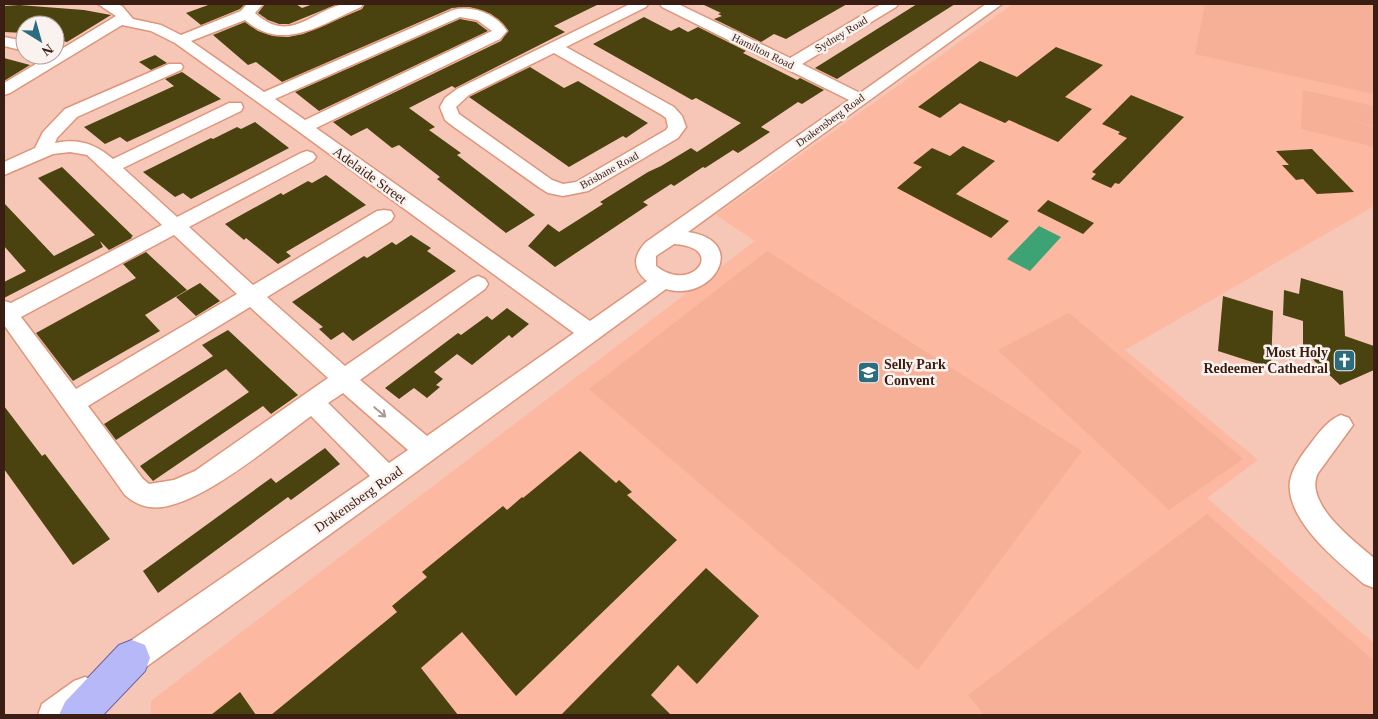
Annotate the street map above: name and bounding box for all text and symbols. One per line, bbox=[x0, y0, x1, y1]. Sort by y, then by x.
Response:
street label: Sydney Road bbox=[813, 13, 870, 54]
north arrow bbox=[15, 15, 65, 65]
street label: Hamilton Road bbox=[730, 31, 796, 71]
text: N bbox=[39, 41, 56, 59]
street label: Drakensberg Road bbox=[793, 91, 867, 149]
street label: Adelaide Street bbox=[330, 144, 409, 207]
street label: Brisbane Road bbox=[578, 149, 641, 191]
place label: Most Holy Redeemer Cathedral bbox=[1203, 345, 1328, 376]
church icon: Most Holy Redeemer Cathedral bbox=[1332, 348, 1356, 372]
place label: Selly Park Convent bbox=[884, 357, 946, 388]
school or university icon: Selly Park Convent bbox=[856, 360, 880, 384]
one-way arrow bbox=[373, 406, 386, 417]
street label: Drakensberg Road bbox=[311, 463, 405, 535]

